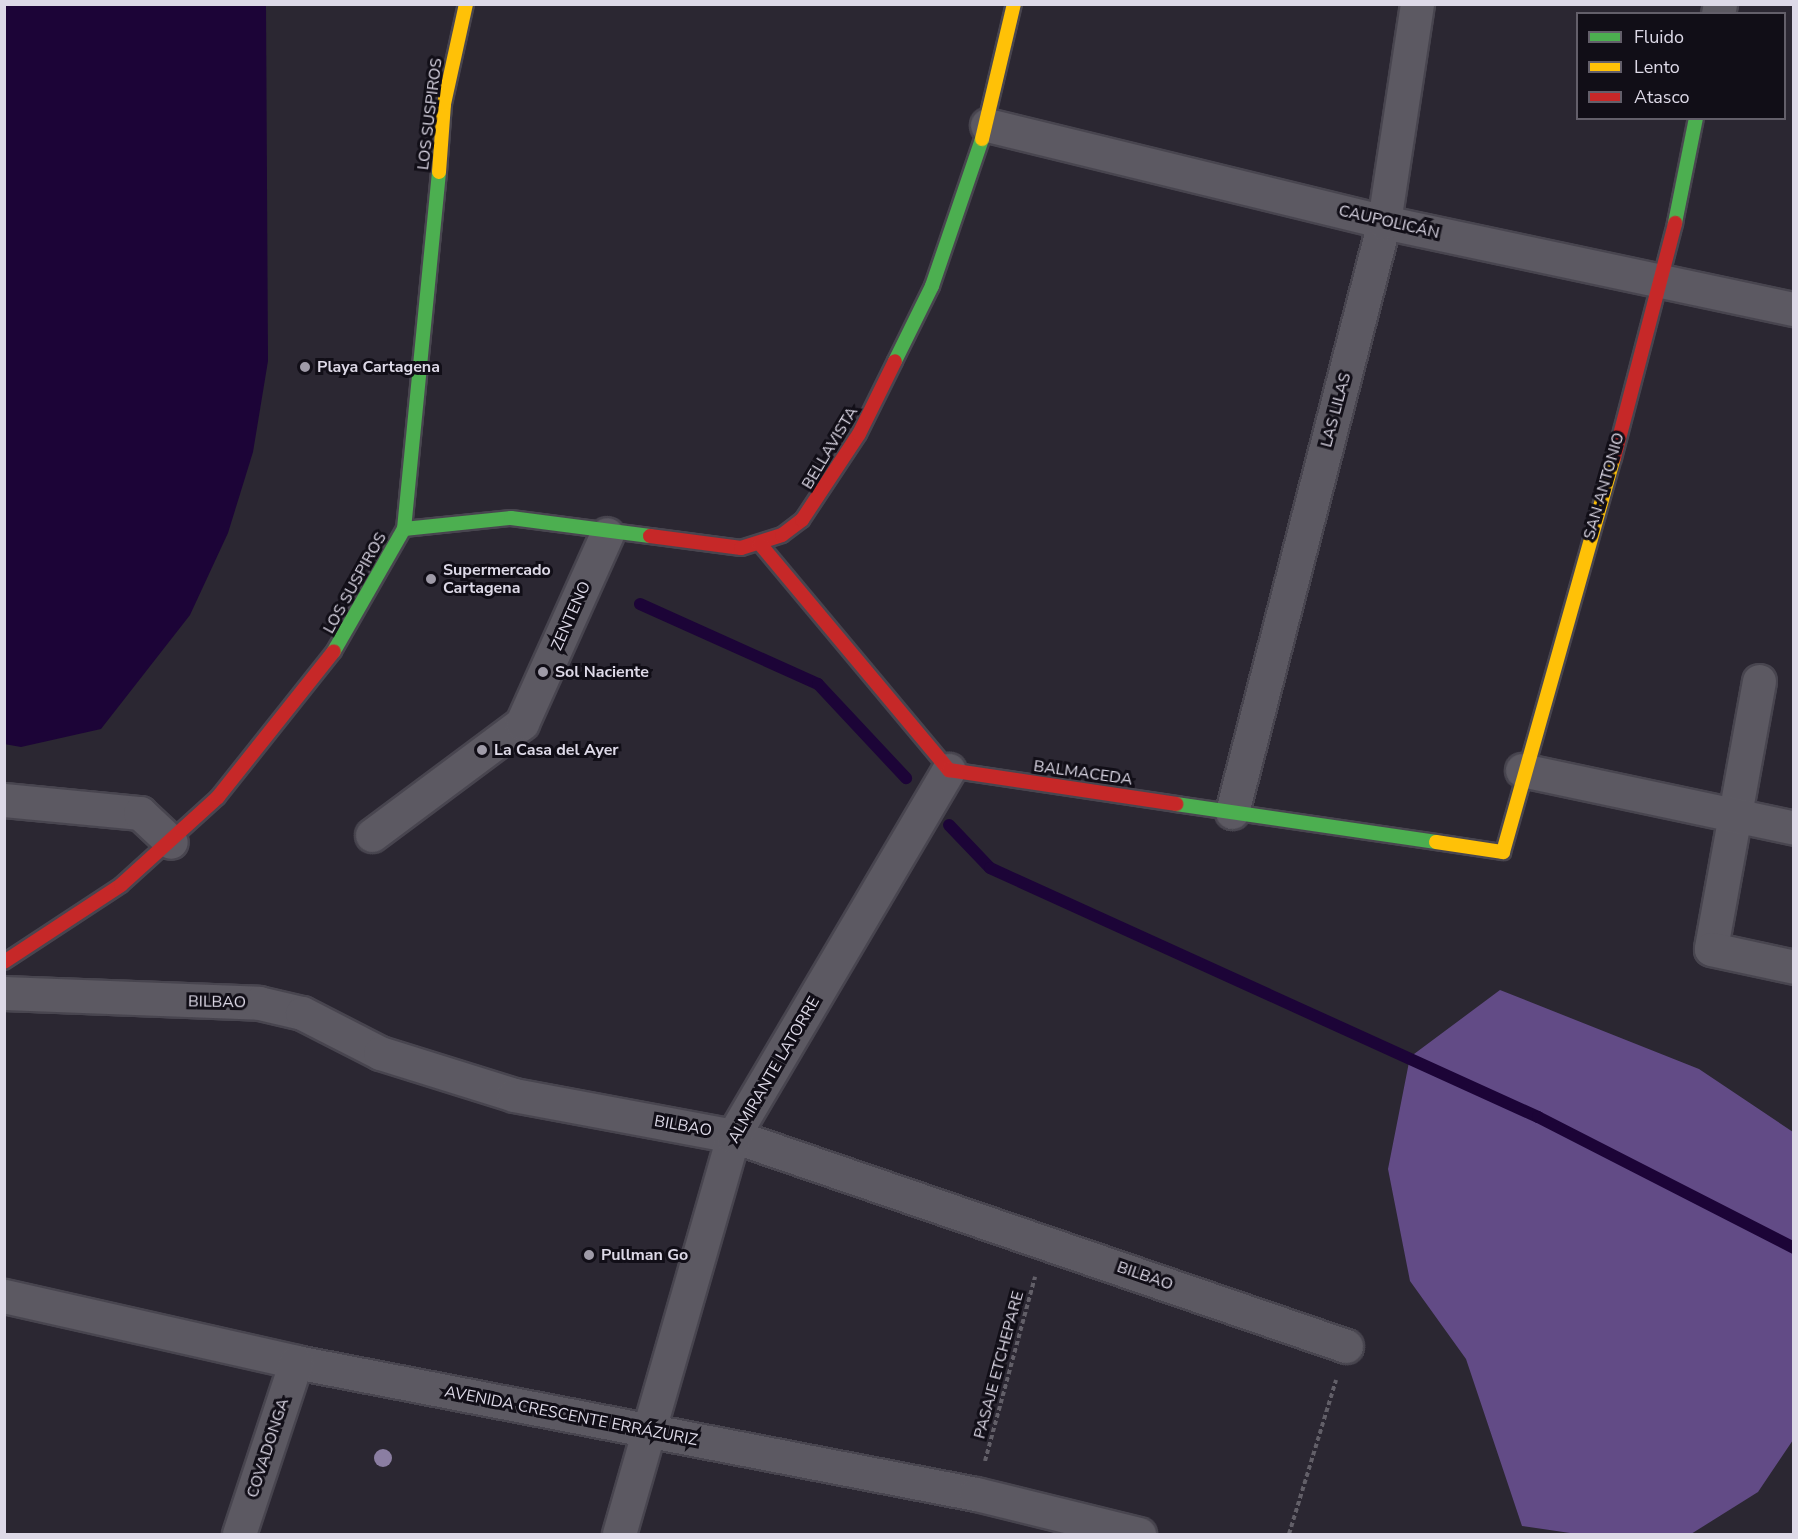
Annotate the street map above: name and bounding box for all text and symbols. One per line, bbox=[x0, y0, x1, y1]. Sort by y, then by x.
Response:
legend bbox=[1576, 12, 1786, 120]
text: Fluido bbox=[1634, 25, 1684, 49]
text: Lento bbox=[1634, 55, 1680, 79]
street label: LOS SUSPIROS bbox=[414, 57, 446, 171]
text: Atasco bbox=[1634, 85, 1690, 109]
street label: CAUPOLICÁN bbox=[1337, 201, 1441, 243]
place label: Playa Cartagena bbox=[317, 357, 440, 377]
marker: Playa Cartagena bbox=[298, 360, 312, 374]
street label: LAS LILAS bbox=[1317, 371, 1355, 449]
street label: BELLAVISTA bbox=[798, 403, 862, 493]
street label: SAN ANTONIO bbox=[1580, 430, 1628, 542]
street label: LOS SUSPIROS bbox=[319, 529, 391, 637]
place label: Supermercado Cartagena bbox=[443, 560, 551, 598]
marker: Supermercado Cartagena bbox=[424, 572, 438, 586]
street label: ZENTENO bbox=[547, 578, 595, 654]
place label: Sol Naciente bbox=[555, 662, 649, 682]
marker: Sol Naciente bbox=[536, 665, 550, 679]
place label: La Casa del Ayer bbox=[494, 740, 619, 760]
marker: La Casa del Ayer bbox=[475, 743, 489, 757]
street label: BALMACEDA bbox=[1032, 757, 1134, 789]
street label: BILBAO bbox=[188, 992, 246, 1012]
street label: ALMIRANTE LATORRE bbox=[724, 993, 824, 1147]
street label: BILBAO bbox=[653, 1112, 713, 1140]
place label: Pullman Go bbox=[601, 1245, 688, 1265]
marker: Pullman Go bbox=[582, 1248, 596, 1262]
street label: BILBAO bbox=[1114, 1257, 1176, 1295]
street label: PASAJE ETCHEPARE bbox=[970, 1289, 1028, 1441]
street label: AVENIDA CRESCENTE ERRÁZURIZ bbox=[443, 1382, 699, 1450]
street label: COVADONGA bbox=[243, 1396, 293, 1500]

